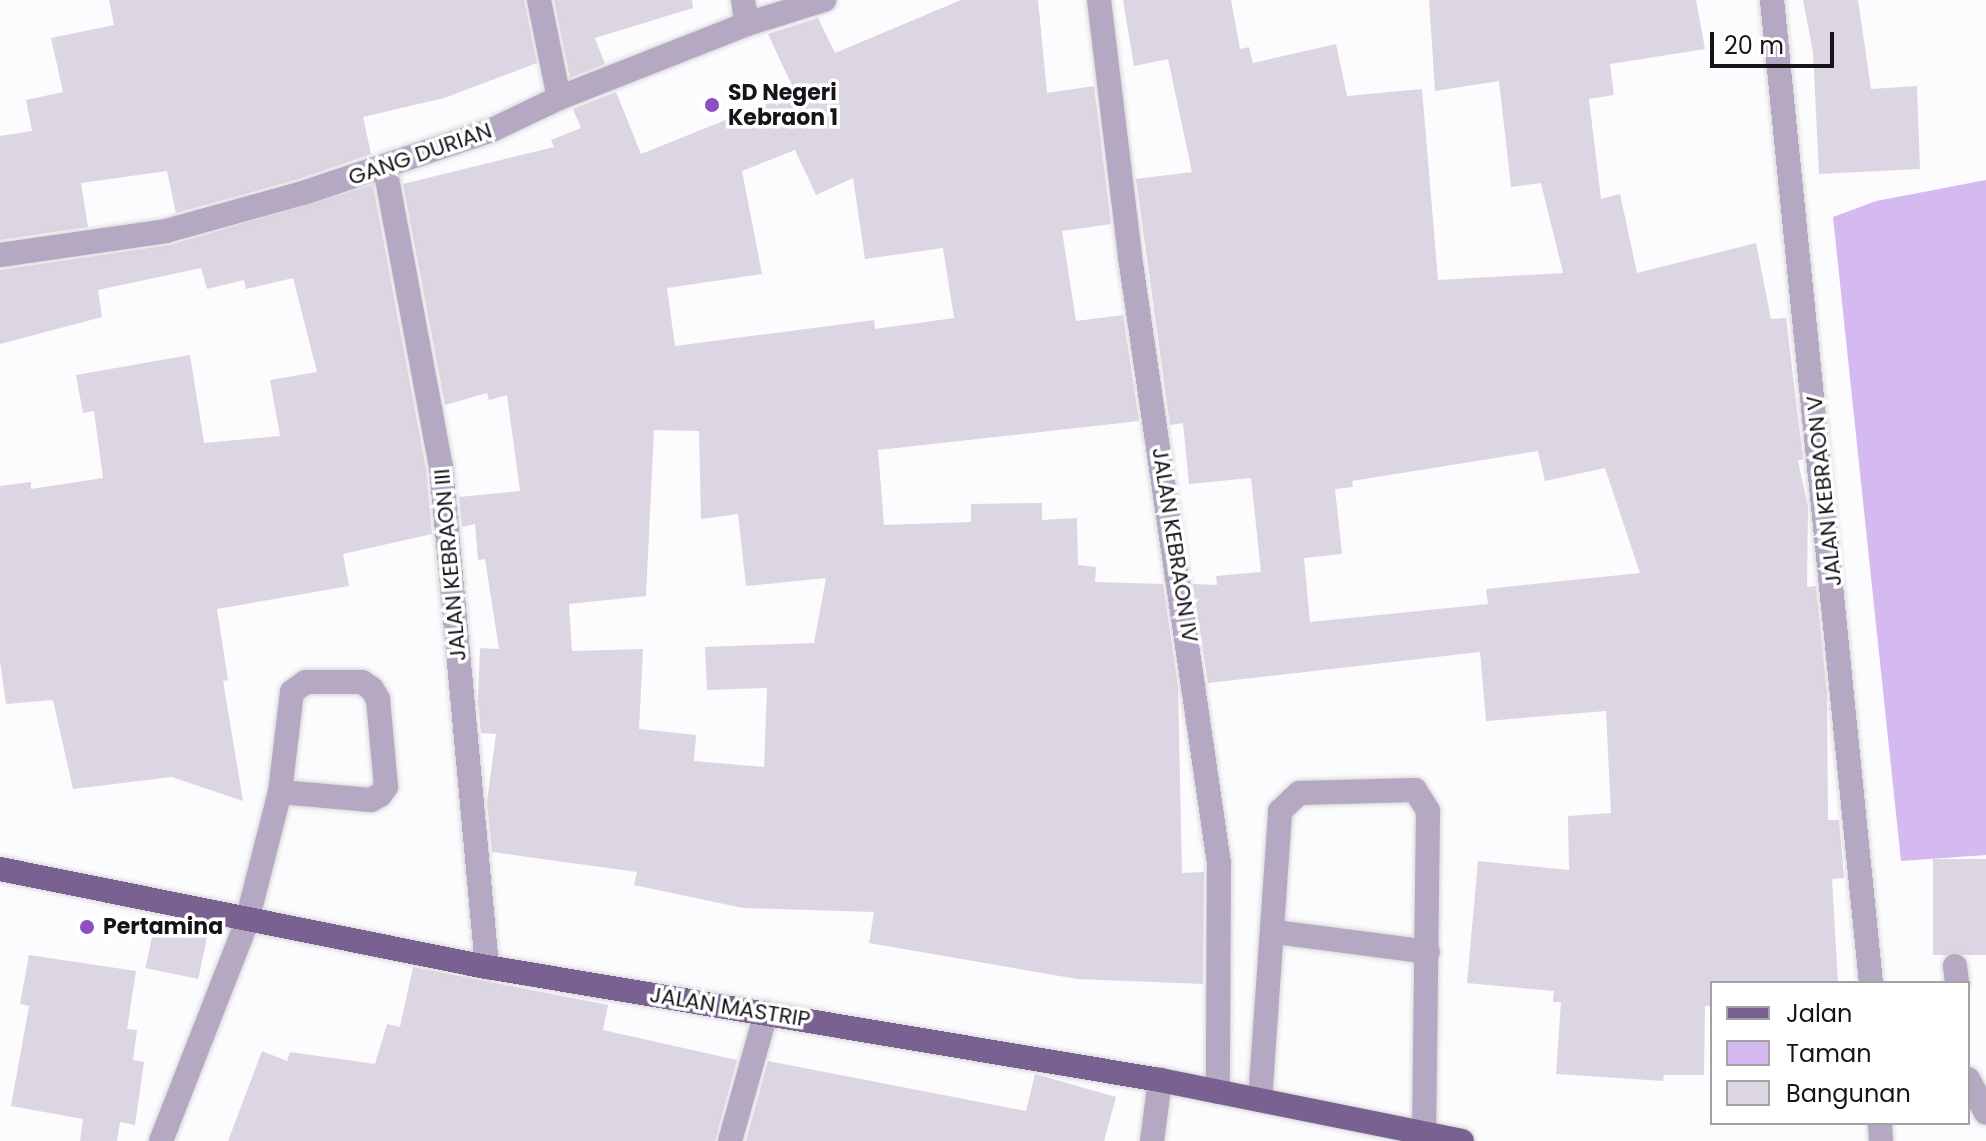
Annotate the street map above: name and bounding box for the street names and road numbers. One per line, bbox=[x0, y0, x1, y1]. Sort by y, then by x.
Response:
street label: GANG DURIAN bbox=[345, 117, 495, 191]
street label: JALAN KEBRAON V bbox=[1801, 394, 1847, 588]
street label: JALAN KEBRAON IV bbox=[1147, 446, 1203, 644]
street label: JALAN KEBRAON III bbox=[428, 468, 472, 662]
street label: JALAN MASTRIP bbox=[648, 981, 812, 1033]

